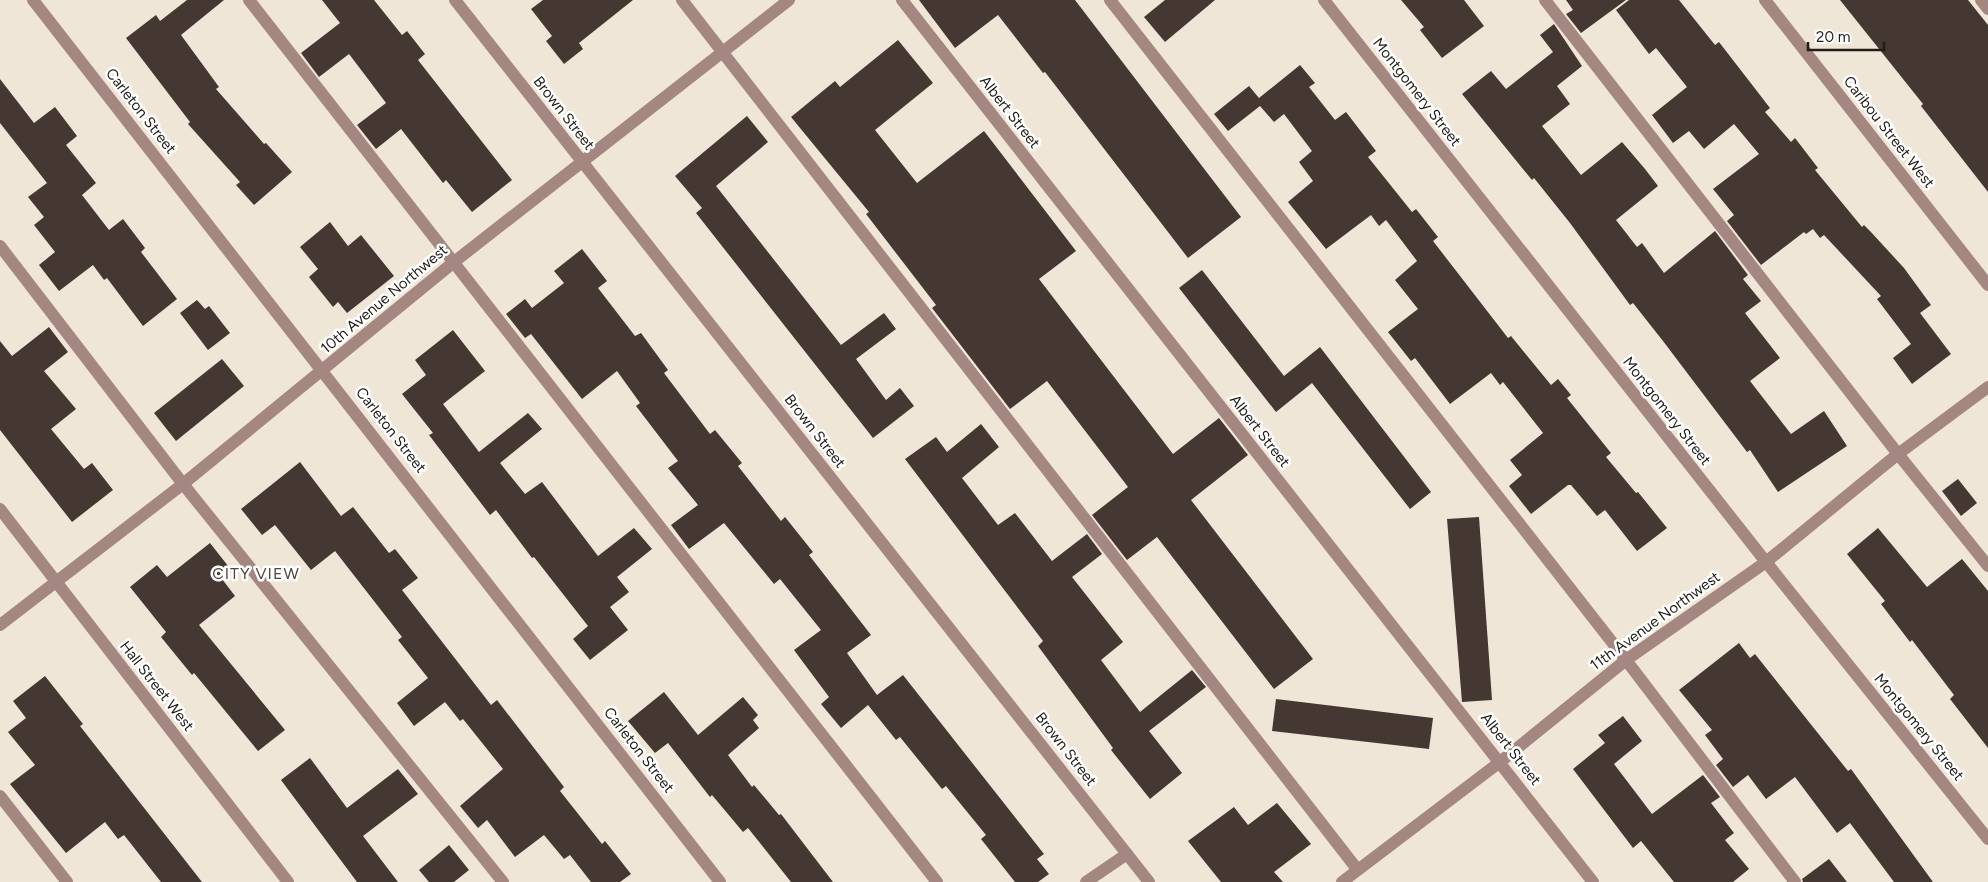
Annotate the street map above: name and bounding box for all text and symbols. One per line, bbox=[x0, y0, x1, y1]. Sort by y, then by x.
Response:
scale bar bbox=[1808, 20, 1884, 52]
text: 20 m bbox=[1816, 28, 1850, 46]
street label: Montgomery Street bbox=[1369, 34, 1465, 150]
street label: Carleton Street bbox=[102, 65, 180, 158]
street label: Albert Street bbox=[976, 72, 1044, 152]
street label: Brown Street bbox=[530, 73, 599, 154]
street label: Caribou Street West bbox=[1840, 73, 1938, 192]
street label: 10th Avenue Northwest bbox=[317, 241, 451, 357]
street label: Montgomery Street bbox=[1619, 353, 1715, 469]
street label: Carleton Street bbox=[352, 384, 430, 477]
street label: Brown Street bbox=[781, 391, 850, 472]
street label: Albert Street bbox=[1226, 391, 1294, 471]
district label: CITY VIEW bbox=[212, 564, 300, 583]
street label: 11th Avenue Northwest bbox=[1586, 568, 1724, 674]
street label: Hall Street West bbox=[116, 637, 198, 735]
street label: Montgomery Street bbox=[1870, 670, 1968, 784]
street label: Carleton Street bbox=[600, 704, 678, 797]
street label: Brown Street bbox=[1032, 709, 1101, 790]
street label: Albert Street bbox=[1477, 709, 1545, 789]

